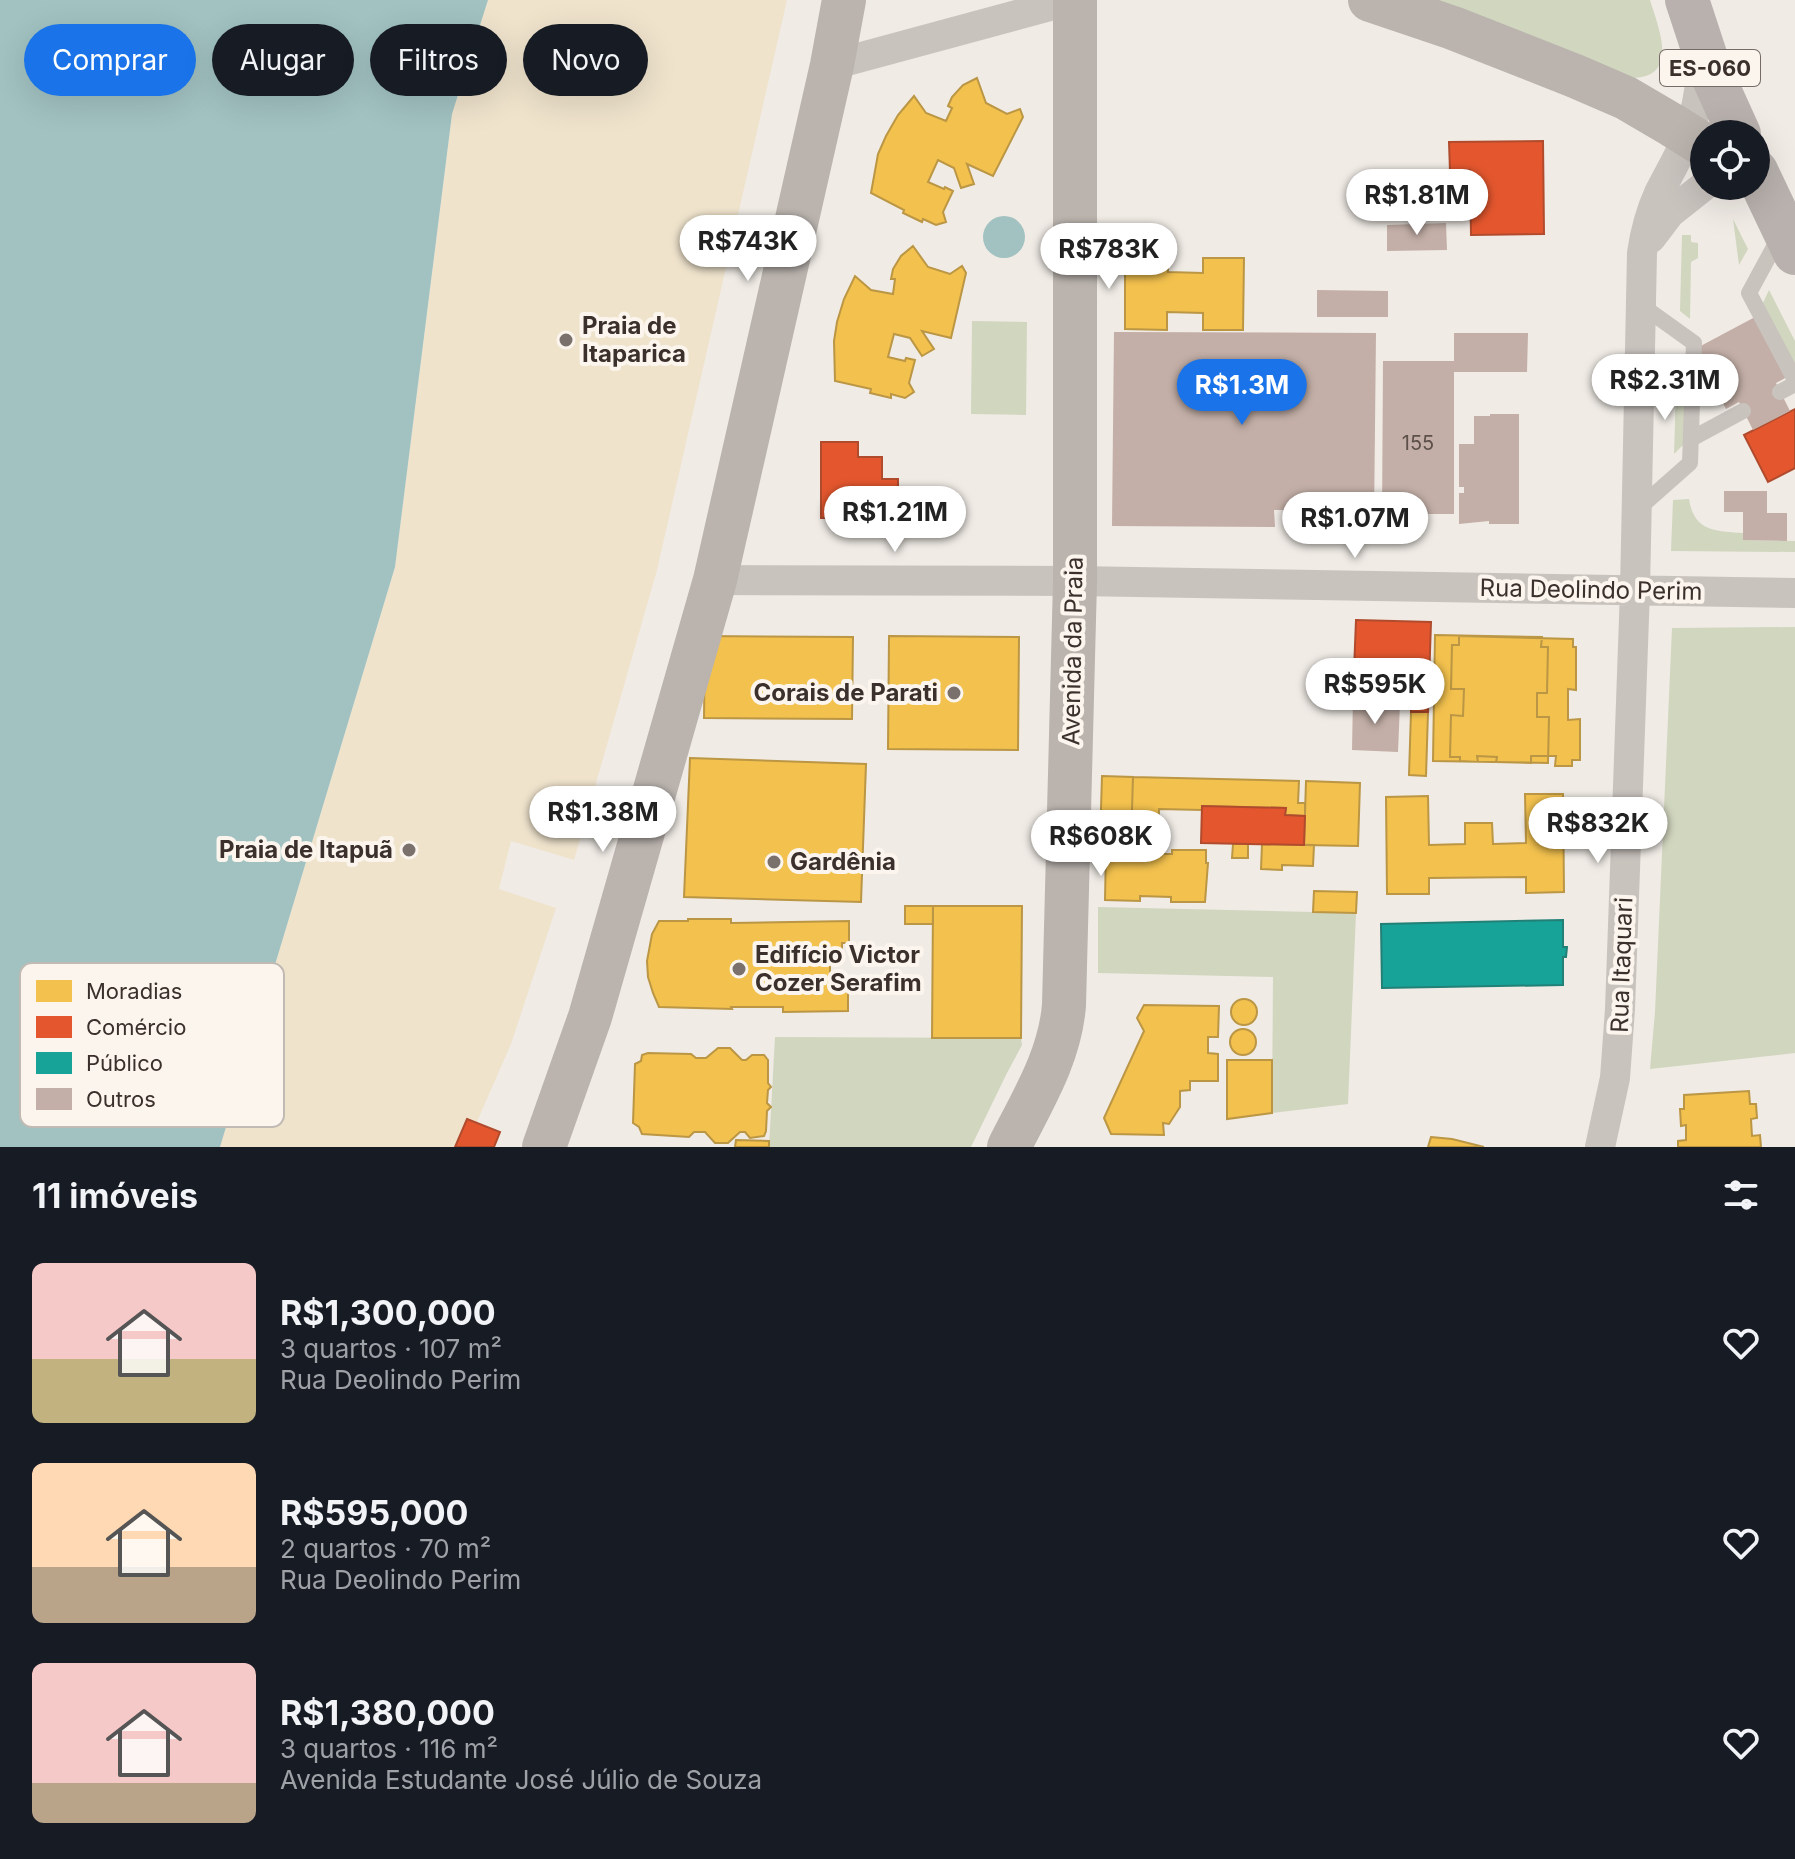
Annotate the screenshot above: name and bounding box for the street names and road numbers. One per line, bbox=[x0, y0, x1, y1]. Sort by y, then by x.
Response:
road number: ES-060 bbox=[1660, 50, 1760, 86]
street label: Avenida da Praia bbox=[1056, 556, 1089, 746]
street label: Rua Deolindo Perim bbox=[1479, 573, 1703, 606]
street label: Rua Itaquari bbox=[1605, 897, 1638, 1033]

